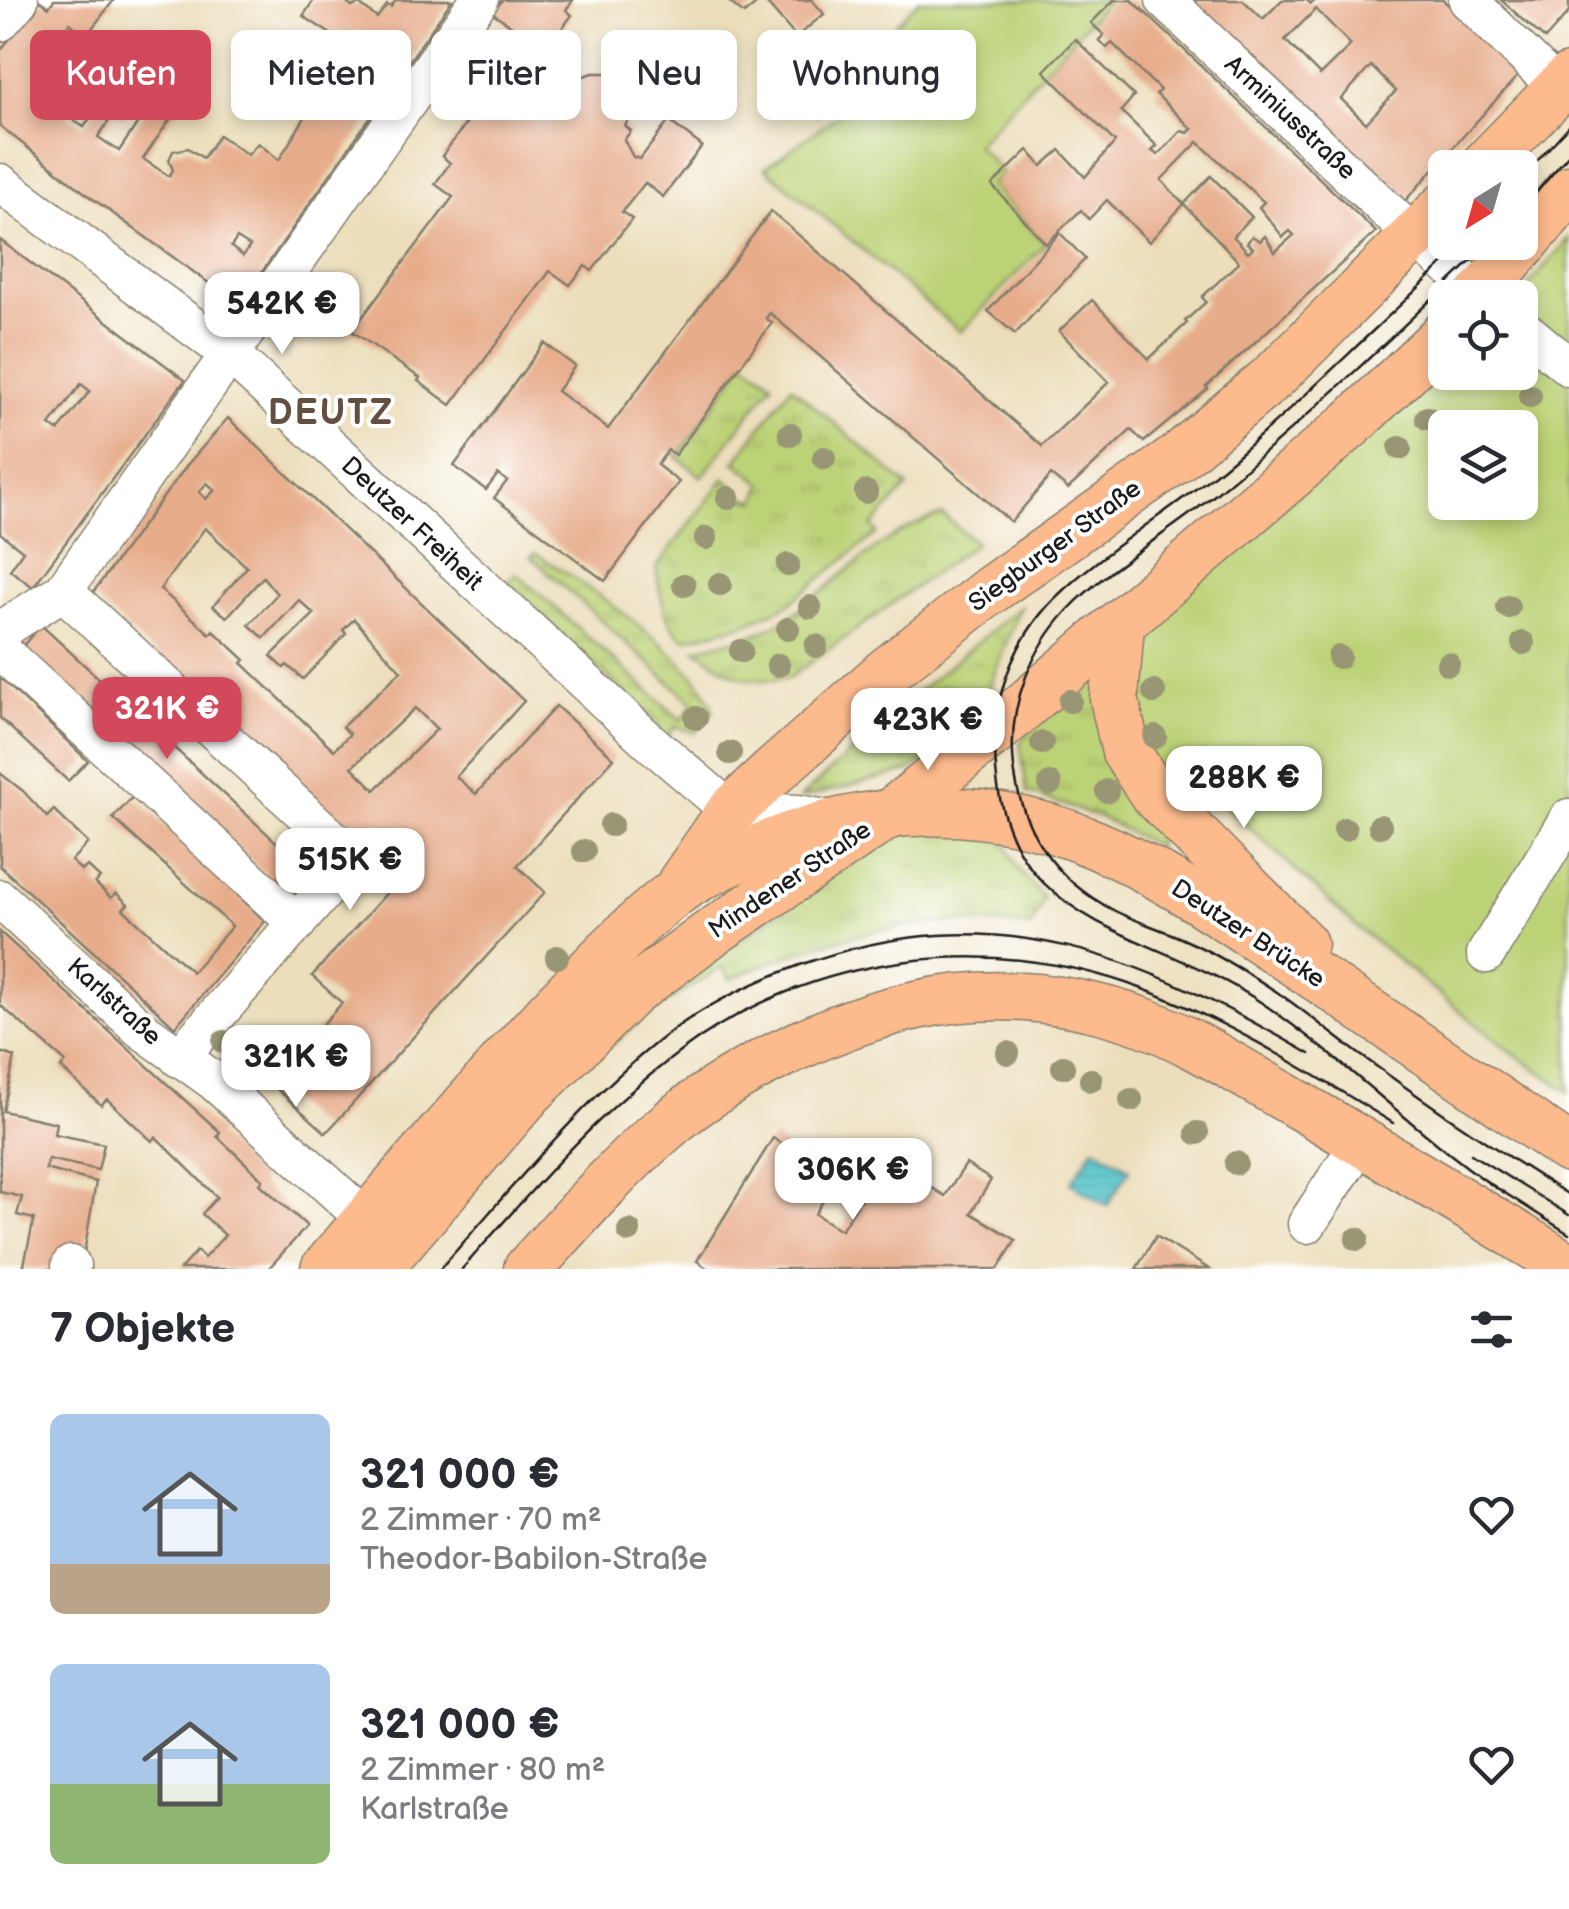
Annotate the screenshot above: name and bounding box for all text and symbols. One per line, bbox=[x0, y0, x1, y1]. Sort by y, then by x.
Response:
chip: Kaufen bbox=[30, 30, 211, 120]
chip: Mieten bbox=[231, 30, 411, 120]
chip: Filter bbox=[431, 30, 581, 120]
chip: Neu bbox=[601, 30, 737, 120]
chip: Wohnung bbox=[757, 30, 976, 120]
street label: Arminiusstraße bbox=[1218, 49, 1362, 187]
north arrow bbox=[1428, 150, 1538, 260]
map controls bbox=[1428, 150, 1538, 520]
pin: 542K € bbox=[201, 272, 363, 357]
button: locate bbox=[1428, 280, 1538, 390]
text: 542K € bbox=[226, 285, 338, 324]
district label: DEUTZ bbox=[268, 392, 394, 435]
button: layers bbox=[1428, 410, 1538, 520]
street label: Deutzer Freiheit bbox=[335, 450, 490, 598]
street label: Siegburger Straße bbox=[963, 473, 1147, 619]
pin: 321K € bbox=[86, 677, 248, 762]
pin: 423K € bbox=[847, 688, 1009, 773]
text: 321K € bbox=[114, 690, 220, 729]
text: 423K € bbox=[873, 701, 983, 740]
pin: 288K € bbox=[1163, 746, 1325, 831]
text: 288K € bbox=[1188, 759, 1300, 798]
street label: Mindener Straße bbox=[703, 814, 877, 946]
pin: 515K € bbox=[269, 828, 431, 913]
text: 515K € bbox=[298, 841, 402, 880]
street label: Deutzer Brücke bbox=[1165, 873, 1331, 995]
street label: Karlstraße bbox=[60, 952, 168, 1052]
pin: 321K € bbox=[215, 1025, 377, 1110]
text: 321K € bbox=[243, 1038, 349, 1077]
pin: 306K € bbox=[772, 1138, 934, 1223]
text: 306K € bbox=[797, 1151, 909, 1190]
icon: filters bbox=[1464, 1302, 1519, 1357]
text: 7 Objekte bbox=[50, 1304, 235, 1355]
text: 321 000 € bbox=[360, 1450, 559, 1501]
icon: home bbox=[130, 1454, 250, 1574]
icon: heart bbox=[1464, 1487, 1519, 1542]
text: 2 Zimmer · 70 m² bbox=[360, 1501, 602, 1540]
text: Theodor-Babilon-Straße bbox=[360, 1540, 707, 1579]
text: 321 000 € bbox=[360, 1700, 559, 1751]
icon: home bbox=[130, 1704, 250, 1824]
icon: heart bbox=[1464, 1737, 1519, 1792]
text: 2 Zimmer · 80 m² bbox=[360, 1751, 605, 1790]
text: Karlstraße bbox=[360, 1790, 509, 1829]

